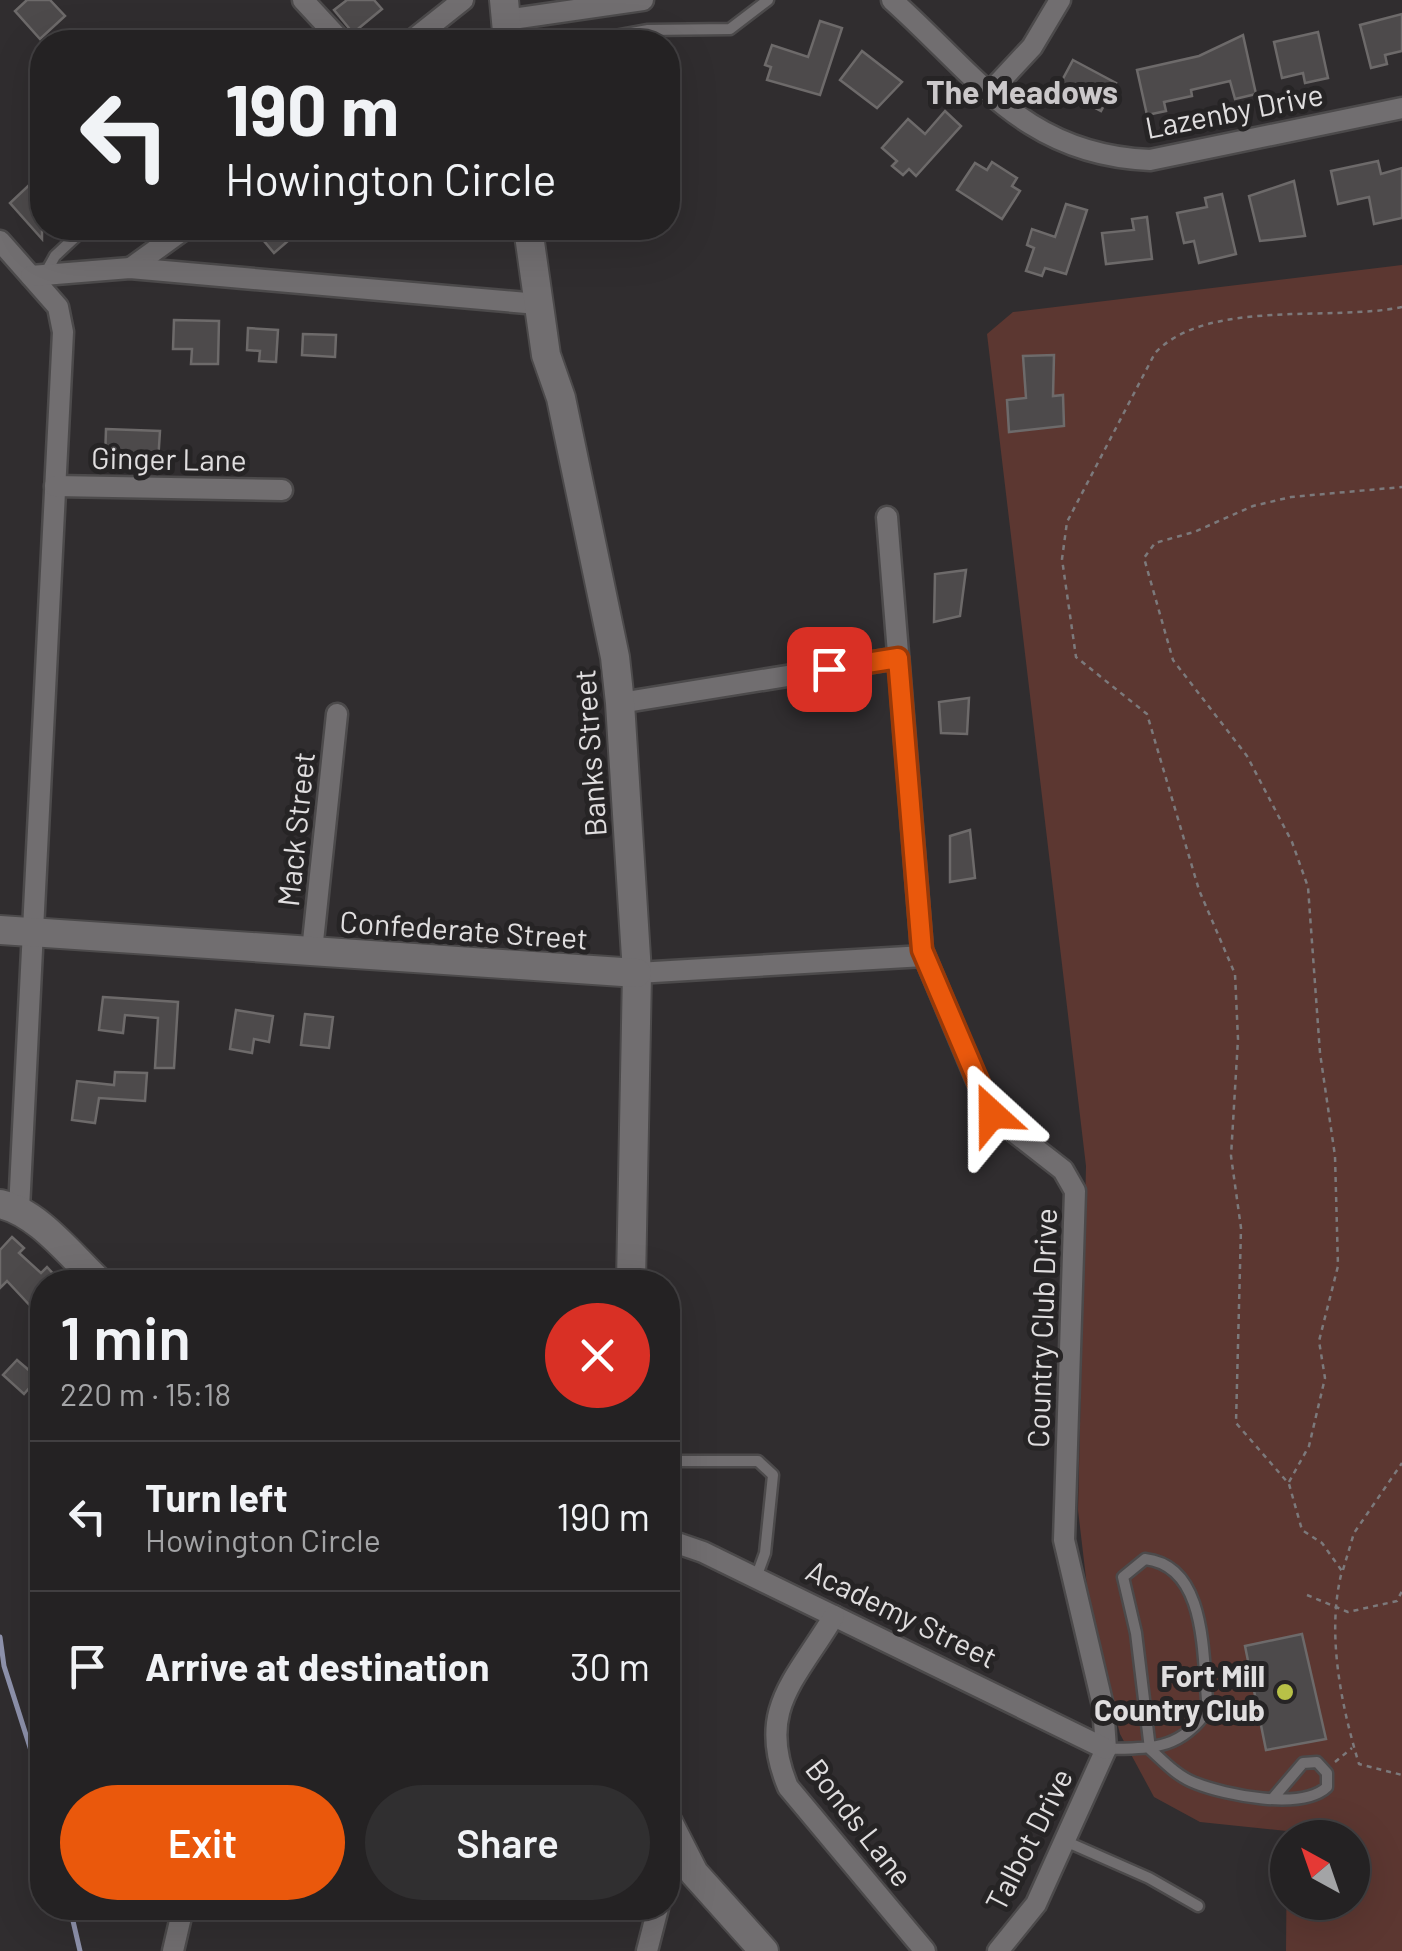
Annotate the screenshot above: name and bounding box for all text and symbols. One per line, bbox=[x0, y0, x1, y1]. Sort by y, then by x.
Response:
text: 190 m bbox=[225, 66, 399, 150]
icon: left bbox=[60, 70, 190, 200]
district label: The Meadows bbox=[926, 72, 1118, 110]
street label: Lazenby Drive bbox=[1142, 75, 1326, 145]
text: Howington Circle bbox=[225, 151, 556, 205]
street label: Ginger Lane bbox=[91, 439, 247, 477]
pin bbox=[787, 627, 872, 712]
icon: arrive bbox=[802, 642, 857, 697]
street label: Banks Street bbox=[565, 668, 613, 838]
street label: Mack Street bbox=[269, 750, 321, 908]
street label: Confederate Street bbox=[339, 902, 589, 956]
position arrow bbox=[940, 1062, 1044, 1166]
street label: Country Club Drive bbox=[1019, 1208, 1063, 1448]
text: 1 min bbox=[60, 1300, 191, 1372]
button: close bbox=[545, 1303, 650, 1408]
text: 220 m · 15:18 bbox=[60, 1374, 231, 1412]
text: Turn left bbox=[145, 1474, 288, 1520]
icon: left bbox=[60, 1489, 115, 1544]
text: 190 m bbox=[556, 1493, 650, 1539]
text: Howington Circle bbox=[145, 1520, 381, 1558]
street label: Academy Street bbox=[801, 1551, 1003, 1675]
icon: arrive bbox=[60, 1639, 115, 1694]
text: Arrive at destination bbox=[145, 1643, 490, 1689]
text: 30 m bbox=[570, 1643, 650, 1689]
place label: Fort Mill Country Club bbox=[1094, 1657, 1265, 1727]
marker: Fort Mill Country Club bbox=[1274, 1681, 1296, 1703]
street label: Bonds Lane bbox=[799, 1751, 921, 1893]
street label: Talbot Drive bbox=[977, 1762, 1079, 1916]
button: Exit bbox=[60, 1785, 345, 1900]
button: Share bbox=[365, 1785, 650, 1900]
north arrow bbox=[1270, 1820, 1370, 1920]
map controls bbox=[1270, 1820, 1370, 1920]

